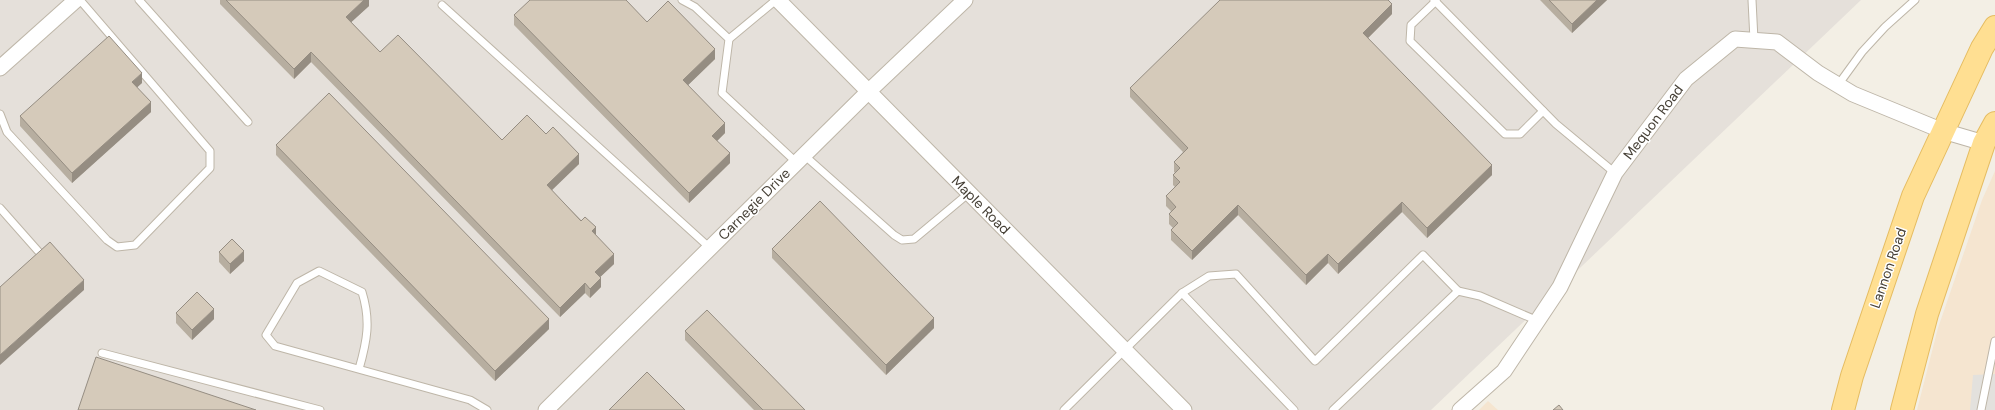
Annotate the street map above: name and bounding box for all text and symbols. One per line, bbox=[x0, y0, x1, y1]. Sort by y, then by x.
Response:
street label: Mequon Road bbox=[1619, 81, 1687, 163]
street label: Carnegie Drive bbox=[714, 164, 794, 244]
street label: Maple Road bbox=[948, 172, 1014, 238]
street label: Lannon Road bbox=[1866, 225, 1910, 311]

